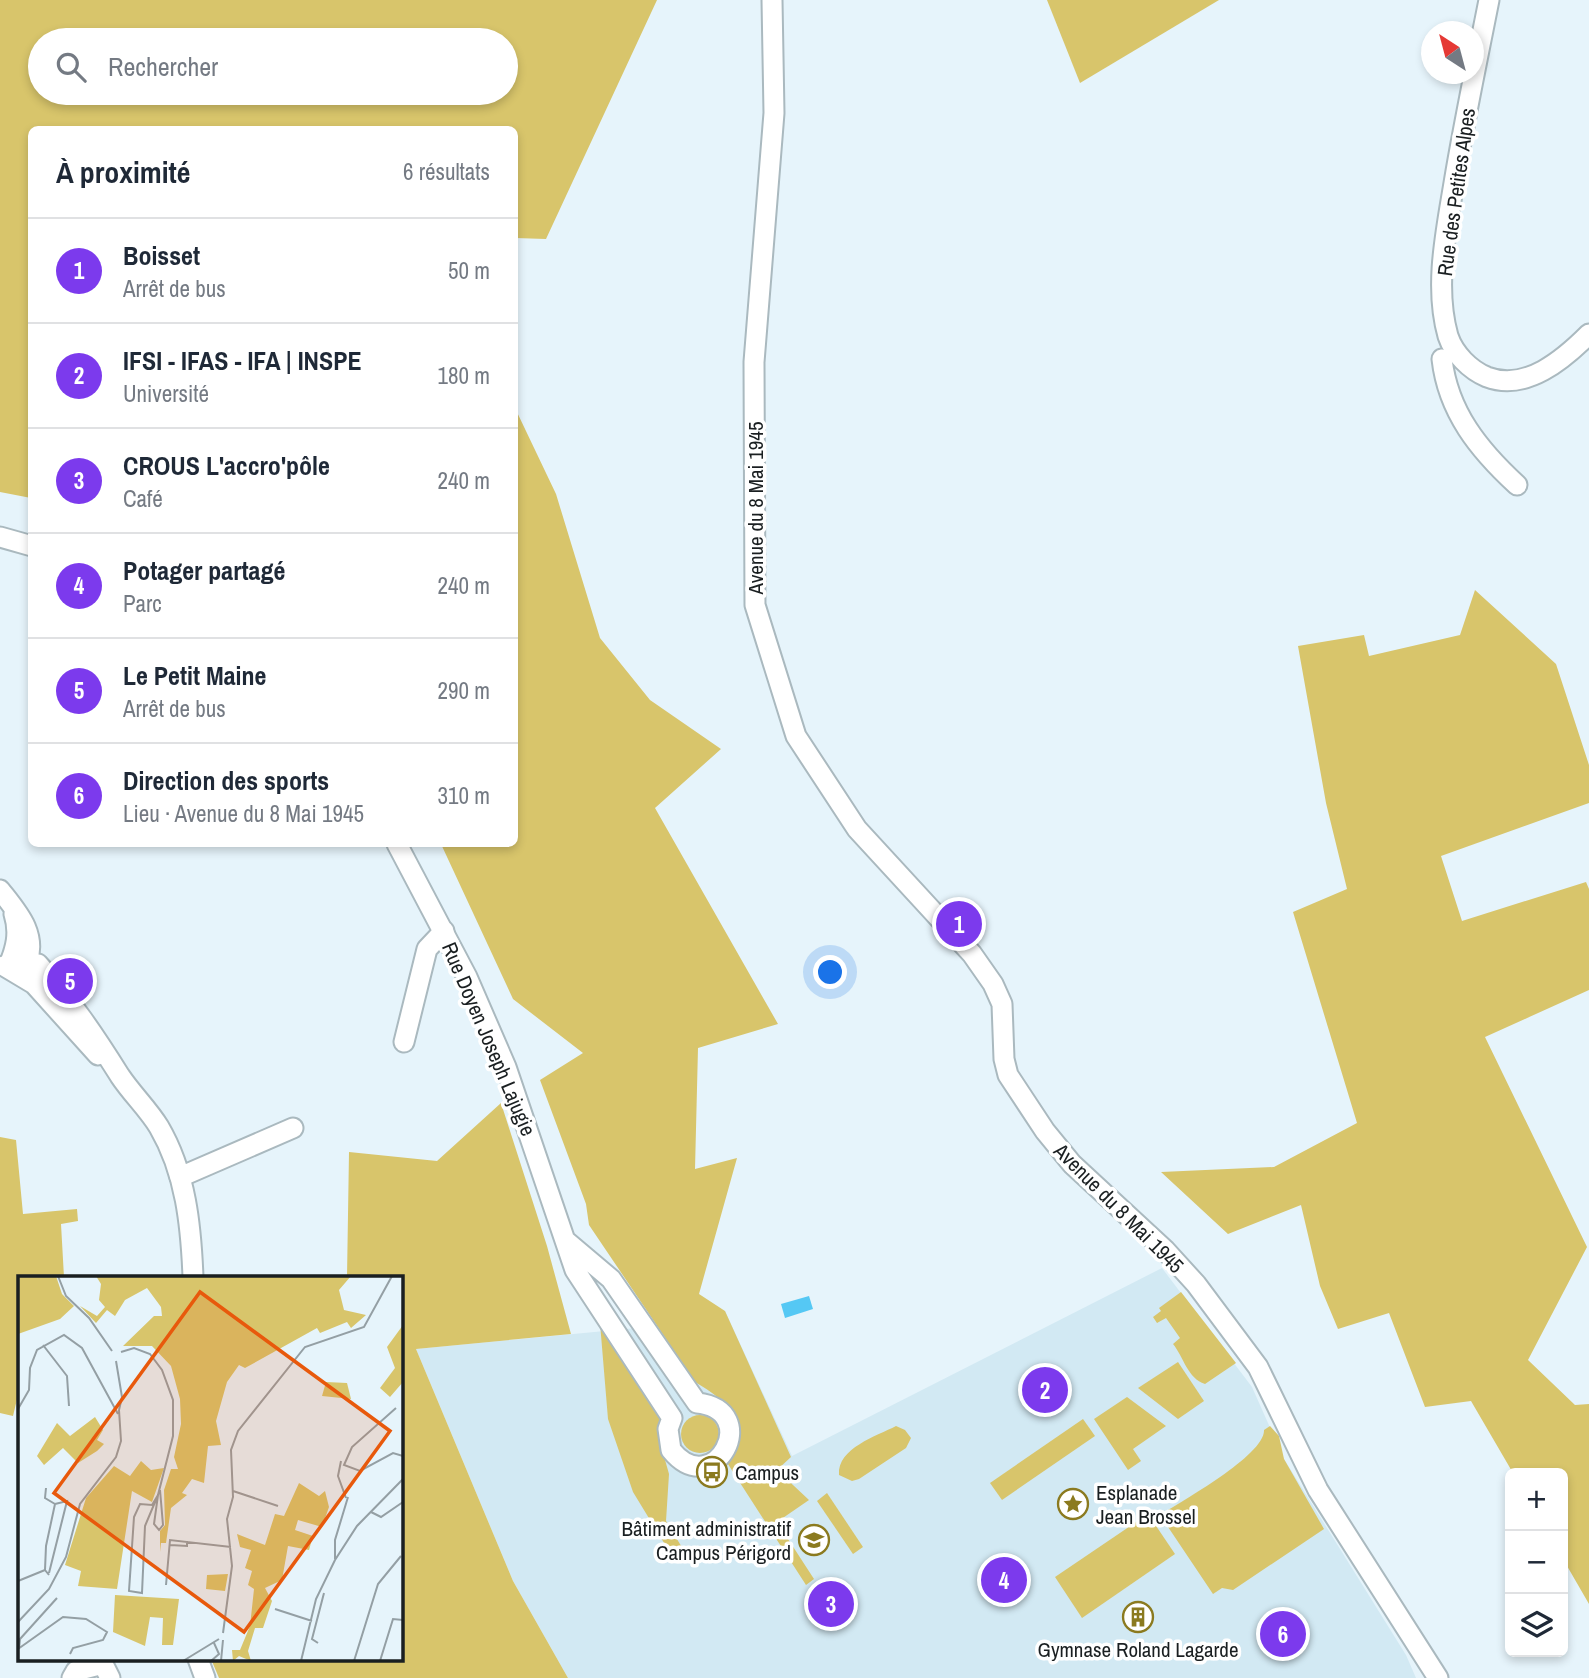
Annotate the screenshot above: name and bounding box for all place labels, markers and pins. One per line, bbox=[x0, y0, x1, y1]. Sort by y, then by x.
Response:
pin: 1 bbox=[936, 898, 982, 950]
pin: 5 bbox=[47, 955, 93, 1007]
pin: 2 bbox=[1022, 1364, 1068, 1416]
bus stop icon: Campus bbox=[695, 1455, 729, 1489]
place label: Campus bbox=[735, 1458, 799, 1487]
place label: Esplanade Jean Brossel bbox=[1096, 1478, 1196, 1531]
place icon: Esplanade Jean Brossel bbox=[1056, 1487, 1090, 1521]
place label: Bâtiment administratif Campus Périgord bbox=[622, 1514, 791, 1567]
school or university icon: Bâtiment administratif Campus Périgord bbox=[797, 1523, 831, 1557]
pin: 4 bbox=[981, 1554, 1027, 1606]
pin: 3 bbox=[808, 1578, 854, 1630]
building icon: Gymnase Roland Lagarde bbox=[1121, 1600, 1155, 1634]
pin: 6 bbox=[1260, 1608, 1306, 1660]
place label: Gymnase Roland Lagarde bbox=[1037, 1635, 1239, 1664]

